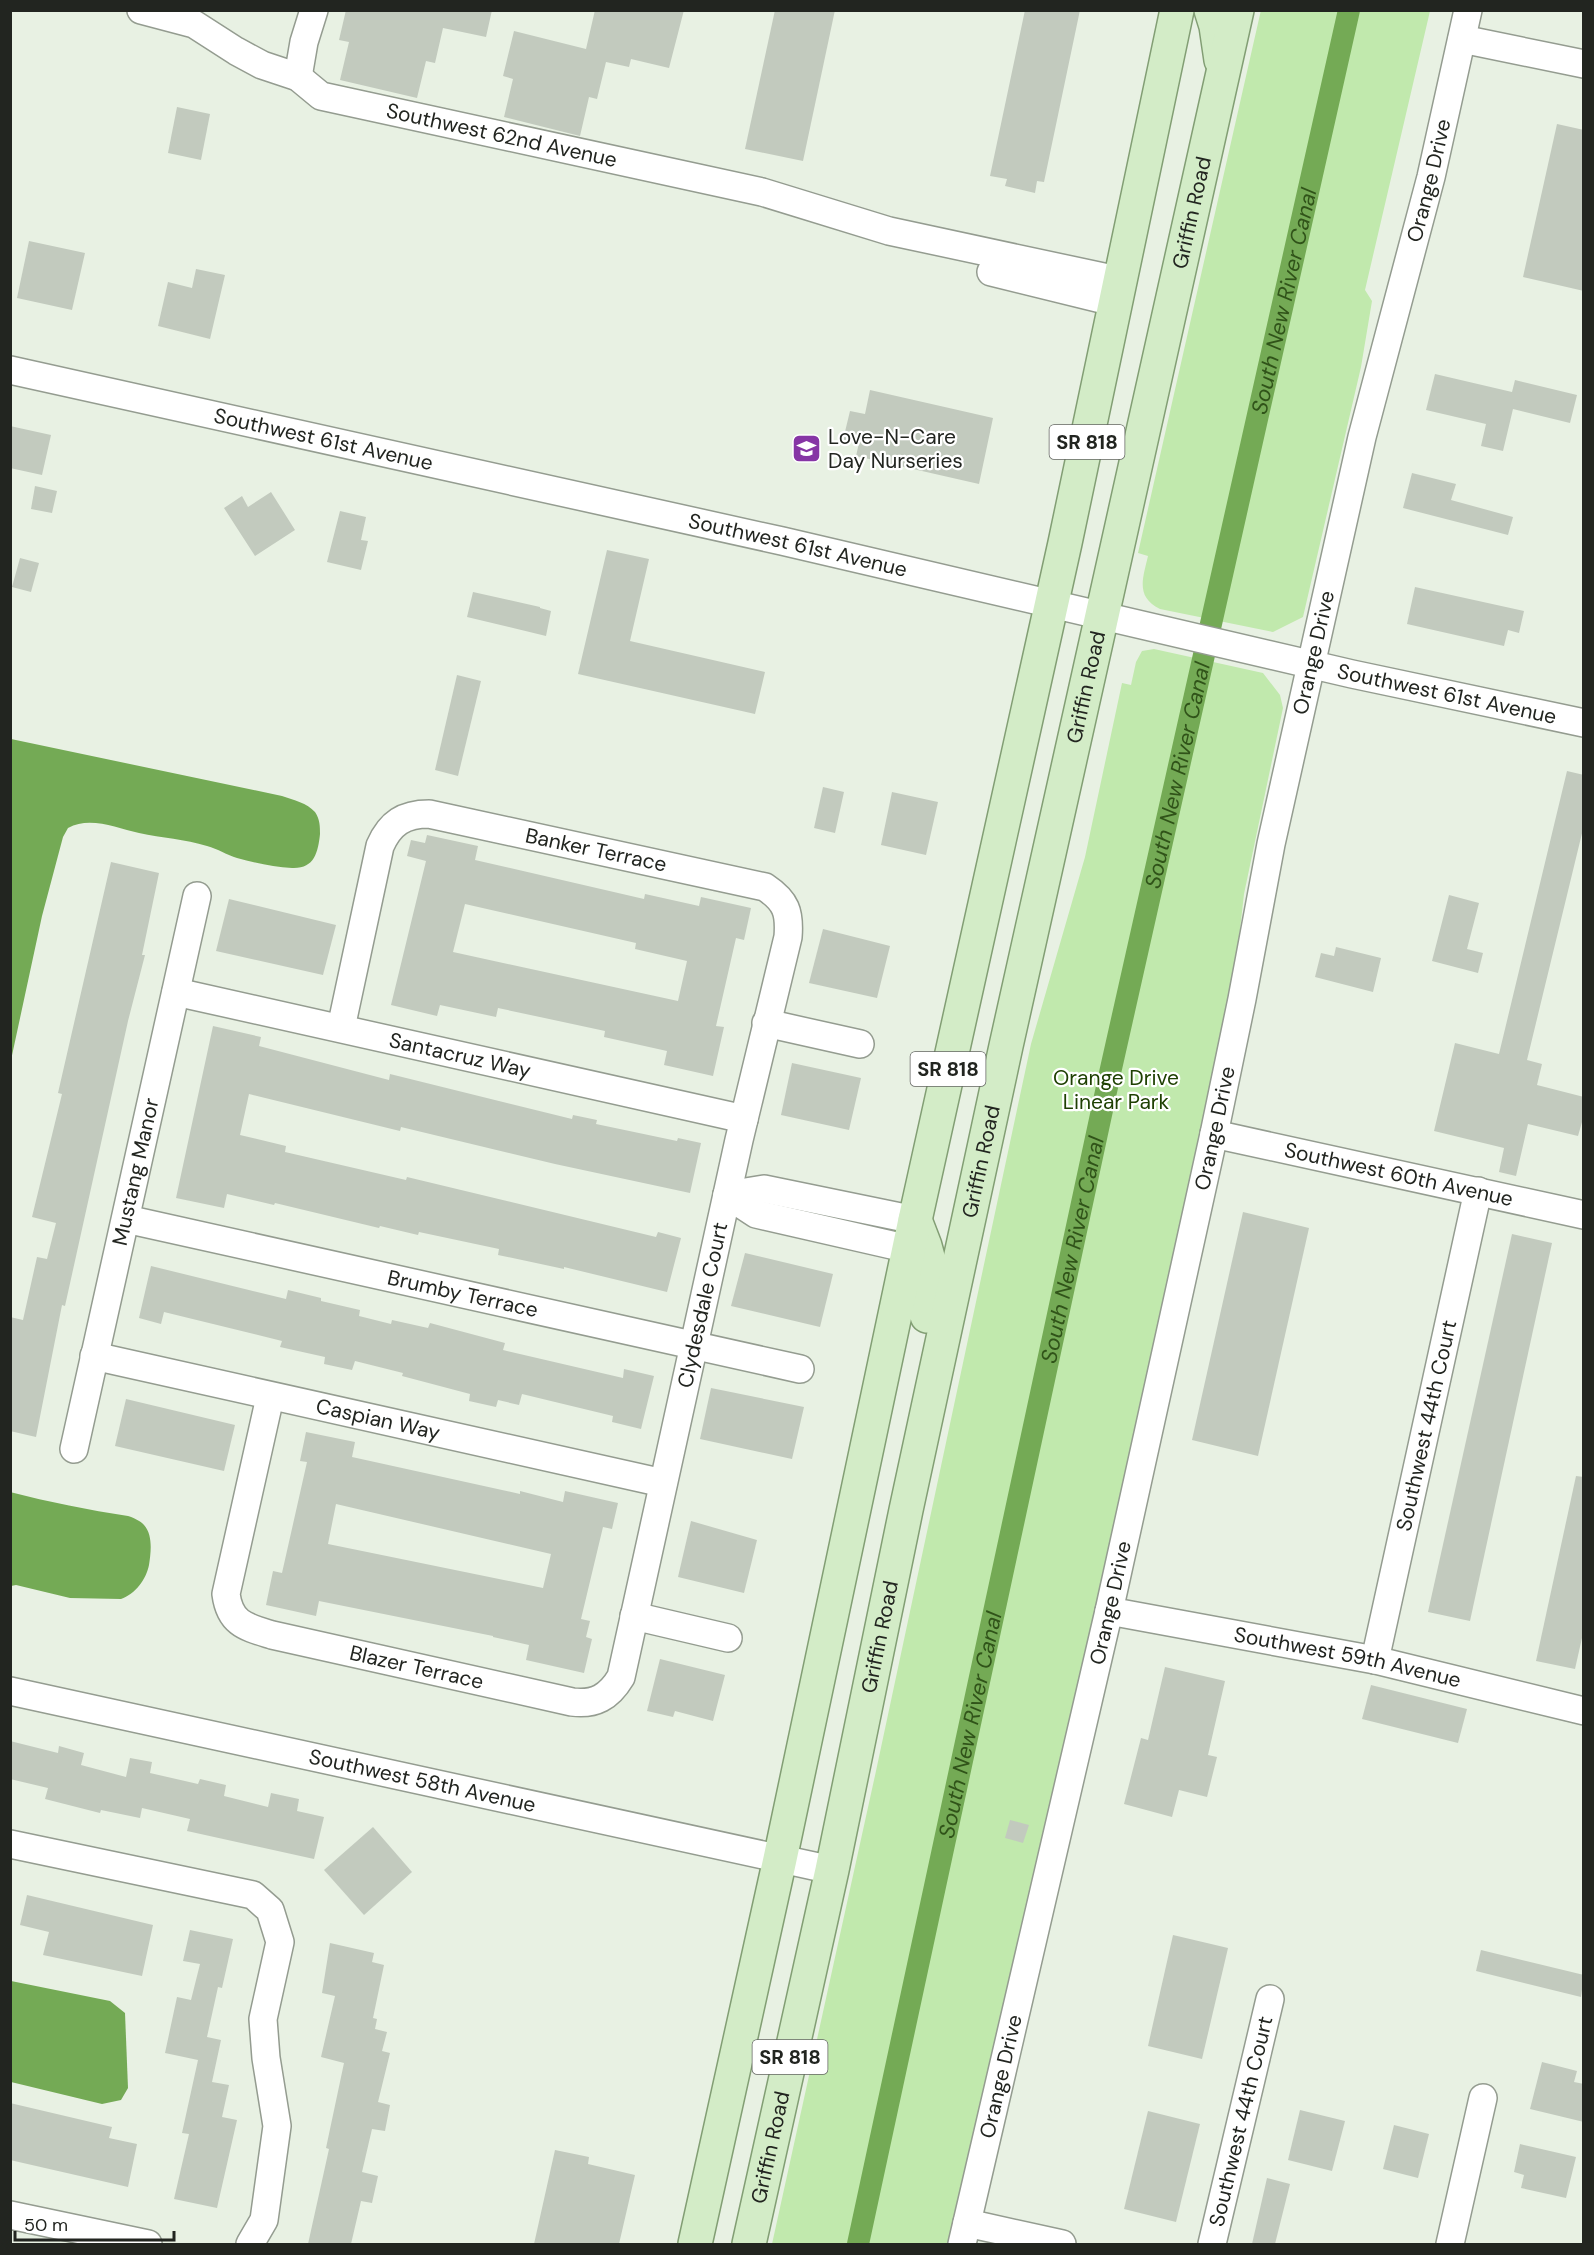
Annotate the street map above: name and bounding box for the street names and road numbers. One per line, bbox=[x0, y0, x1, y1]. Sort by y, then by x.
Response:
street label: Southwest 62nd Avenue bbox=[384, 97, 620, 174]
street label: Orange Drive bbox=[1400, 116, 1457, 245]
street label: Griffin Road bbox=[1166, 154, 1218, 272]
street label: Southwest 61st Avenue bbox=[211, 402, 436, 477]
road number: SR 818 bbox=[1050, 425, 1124, 459]
street label: Southwest 61st Avenue bbox=[686, 507, 910, 584]
street label: Orange Drive bbox=[1286, 588, 1341, 717]
street label: Griffin Road bbox=[1060, 628, 1112, 746]
street label: Southwest 61st Avenue bbox=[1334, 657, 1559, 731]
street label: Banker Terrace bbox=[523, 821, 669, 879]
street label: Santacruz Way bbox=[386, 1026, 534, 1085]
road number: SR 818 bbox=[910, 1052, 986, 1086]
street label: Orange Drive bbox=[1188, 1064, 1242, 1193]
street label: Mustang Manor bbox=[106, 1095, 166, 1248]
street label: Griffin Road bbox=[955, 1103, 1007, 1220]
street label: Southwest 60th Avenue bbox=[1282, 1136, 1516, 1213]
street label: Clydesdale Court bbox=[671, 1220, 734, 1390]
street label: Brumby Terrace bbox=[385, 1264, 541, 1324]
street label: Southwest 44th Court bbox=[1390, 1317, 1463, 1534]
street label: Caspian Way bbox=[313, 1392, 443, 1447]
street label: Orange Drive bbox=[1083, 1538, 1138, 1668]
street label: Griffin Road bbox=[855, 1578, 905, 1696]
street label: Southwest 59th Avenue bbox=[1232, 1620, 1464, 1695]
street label: Blazer Terrace bbox=[347, 1639, 486, 1696]
street label: Southwest 58th Avenue bbox=[306, 1742, 538, 1819]
street label: Orange Drive bbox=[973, 2012, 1029, 2141]
street label: Southwest 44th Court bbox=[1203, 2013, 1279, 2229]
road number: SR 818 bbox=[752, 2040, 828, 2074]
street label: Griffin Road bbox=[744, 2089, 796, 2206]

